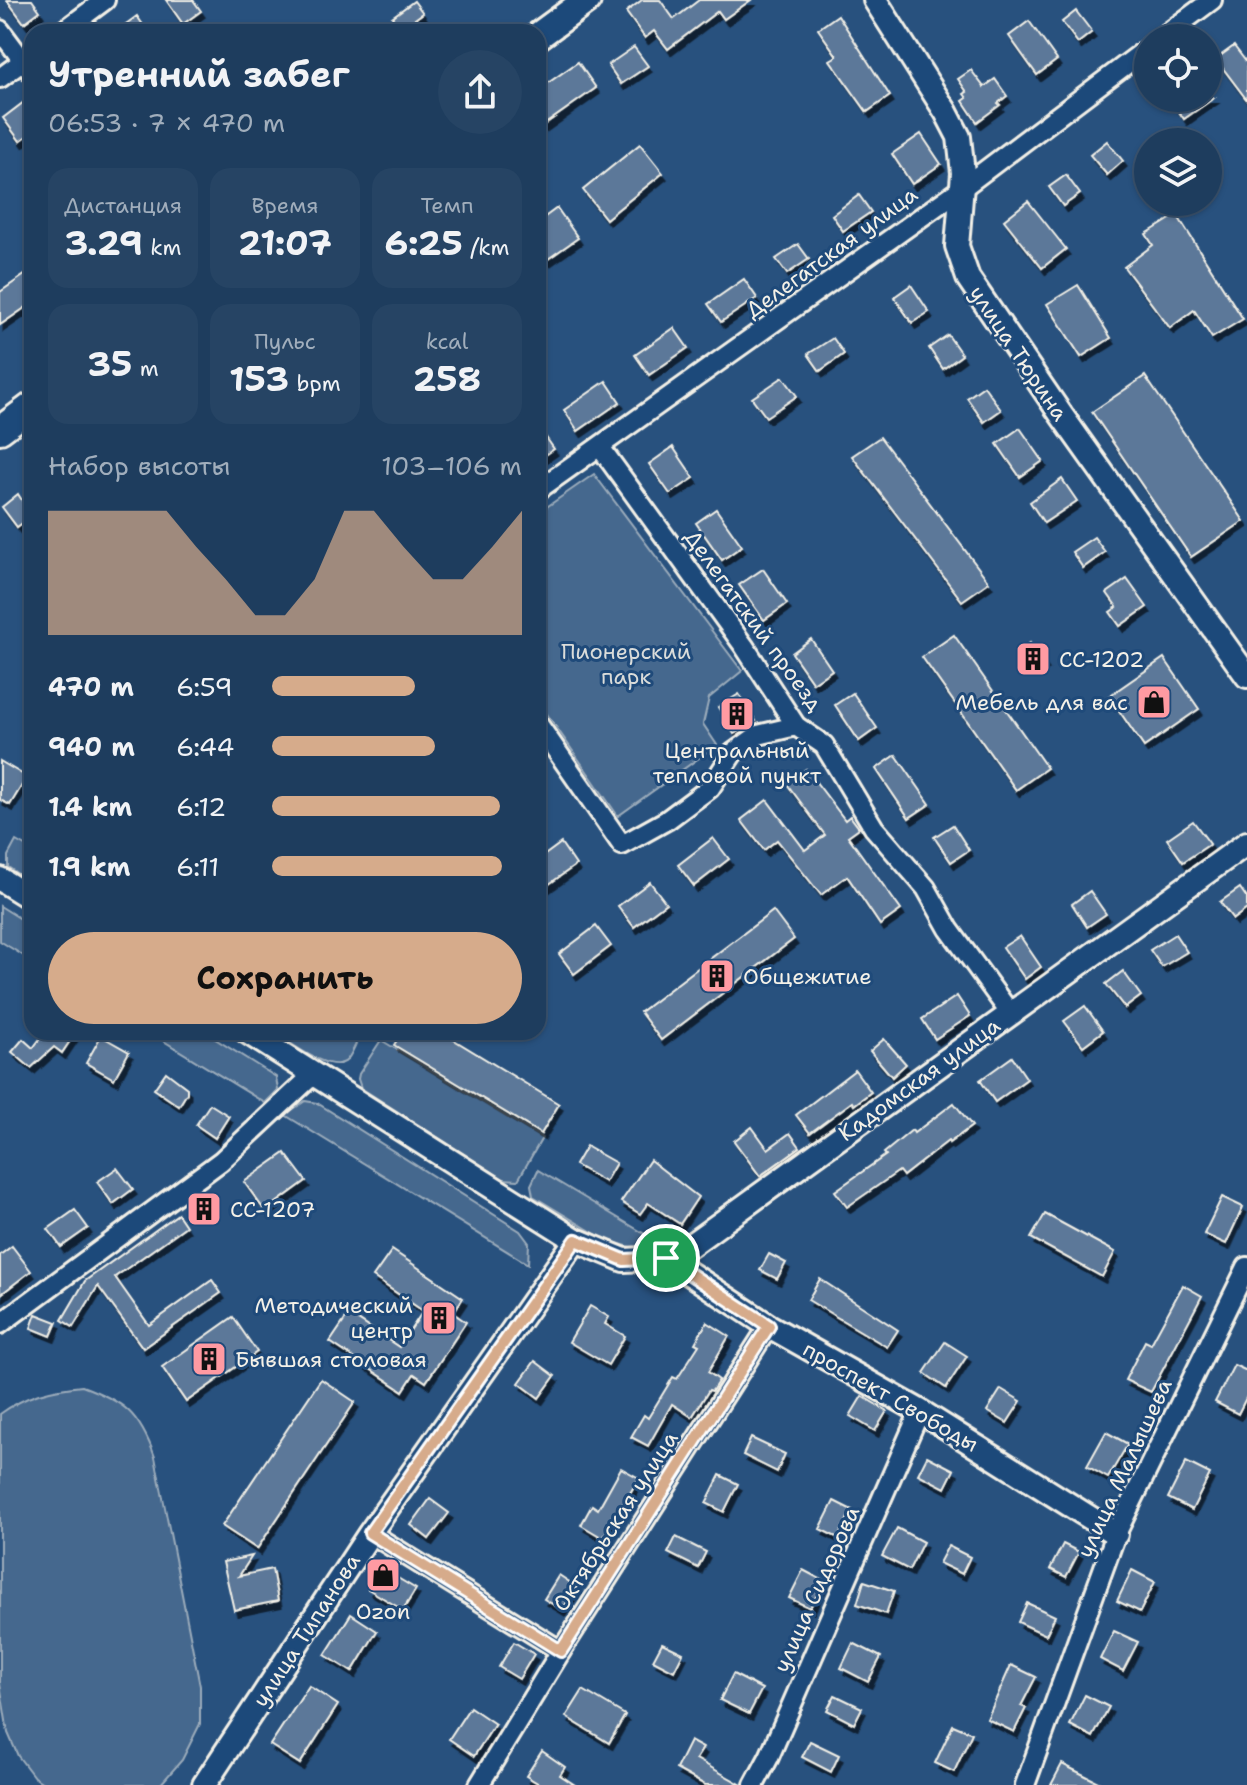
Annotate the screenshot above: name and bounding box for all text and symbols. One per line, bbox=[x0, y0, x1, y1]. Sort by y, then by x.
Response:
map controls bbox=[1134, 24, 1222, 216]
button: locate bbox=[1134, 24, 1222, 112]
text: Утренний забег bbox=[48, 50, 350, 99]
button: share bbox=[438, 50, 522, 134]
text: 06:53 · 7 × 470 m bbox=[48, 105, 285, 140]
button: layers bbox=[1134, 128, 1222, 216]
street label: Делегатская улица bbox=[739, 180, 924, 325]
text: Дистанция bbox=[64, 191, 182, 220]
text: Время bbox=[251, 191, 319, 220]
text: Темп bbox=[420, 191, 474, 220]
text: 3.29 bbox=[65, 220, 143, 266]
text: 21:07 bbox=[238, 220, 332, 266]
text: 6:25 bbox=[385, 220, 463, 266]
text: km bbox=[143, 233, 181, 262]
text: /km bbox=[463, 233, 509, 262]
street label: улица Тюрина bbox=[963, 280, 1075, 427]
text: Пульс bbox=[254, 327, 316, 356]
text: kcal bbox=[426, 327, 468, 356]
text: 35 bbox=[87, 341, 132, 387]
text: m bbox=[132, 354, 159, 383]
text: 153 bbox=[229, 356, 289, 402]
text: 258 bbox=[413, 356, 481, 402]
text: bpm bbox=[289, 369, 341, 398]
text: Набор высоты bbox=[48, 448, 230, 483]
text: 103–106 m bbox=[381, 448, 522, 483]
street label: Делегатский проезд bbox=[678, 523, 829, 717]
park label: Пионерский парк bbox=[561, 637, 691, 691]
building icon: СС-1202 bbox=[1014, 640, 1052, 678]
place label: СС-1202 bbox=[1059, 645, 1144, 674]
text: 470 m bbox=[48, 669, 134, 704]
text: 6:59 bbox=[176, 669, 233, 704]
shop icon: Мебель для вас bbox=[1135, 683, 1173, 721]
place label: Мебель для вас bbox=[956, 688, 1128, 717]
building icon: Центральный тепловой пункт bbox=[718, 695, 756, 733]
text: 940 m bbox=[48, 729, 135, 764]
text: 6:44 bbox=[176, 729, 235, 764]
place label: Центральный тепловой пункт bbox=[653, 736, 822, 790]
text: 1.4 km bbox=[48, 789, 132, 824]
text: 6:12 bbox=[176, 789, 226, 824]
text: 1.9 km bbox=[48, 849, 130, 884]
text: 6:11 bbox=[176, 849, 219, 884]
button: Сохранить bbox=[48, 932, 522, 1024]
building icon: Общежитие bbox=[698, 957, 736, 995]
place label: Общежитие bbox=[743, 962, 872, 991]
street label: Кадомская улица bbox=[833, 1011, 1006, 1148]
building icon: СС-1207 bbox=[185, 1190, 223, 1228]
place label: СС-1207 bbox=[230, 1195, 315, 1224]
pin bbox=[632, 1224, 700, 1292]
icon: arrive bbox=[644, 1236, 688, 1280]
place label: Методический центр bbox=[255, 1291, 413, 1345]
building icon: Методический центр bbox=[420, 1299, 458, 1337]
street label: проспект Свободы bbox=[798, 1334, 984, 1459]
building icon: Бывшая столовая bbox=[190, 1340, 228, 1378]
place label: Бывшая столовая bbox=[235, 1345, 427, 1374]
street label: улица Малышева bbox=[1070, 1374, 1179, 1562]
street label: Октябрьская улица bbox=[546, 1425, 685, 1617]
street label: улица Сидорова bbox=[767, 1501, 866, 1677]
street label: улица Типанова bbox=[246, 1548, 367, 1713]
shop icon: Ozon bbox=[364, 1556, 402, 1594]
place label: Ozon bbox=[356, 1597, 410, 1626]

